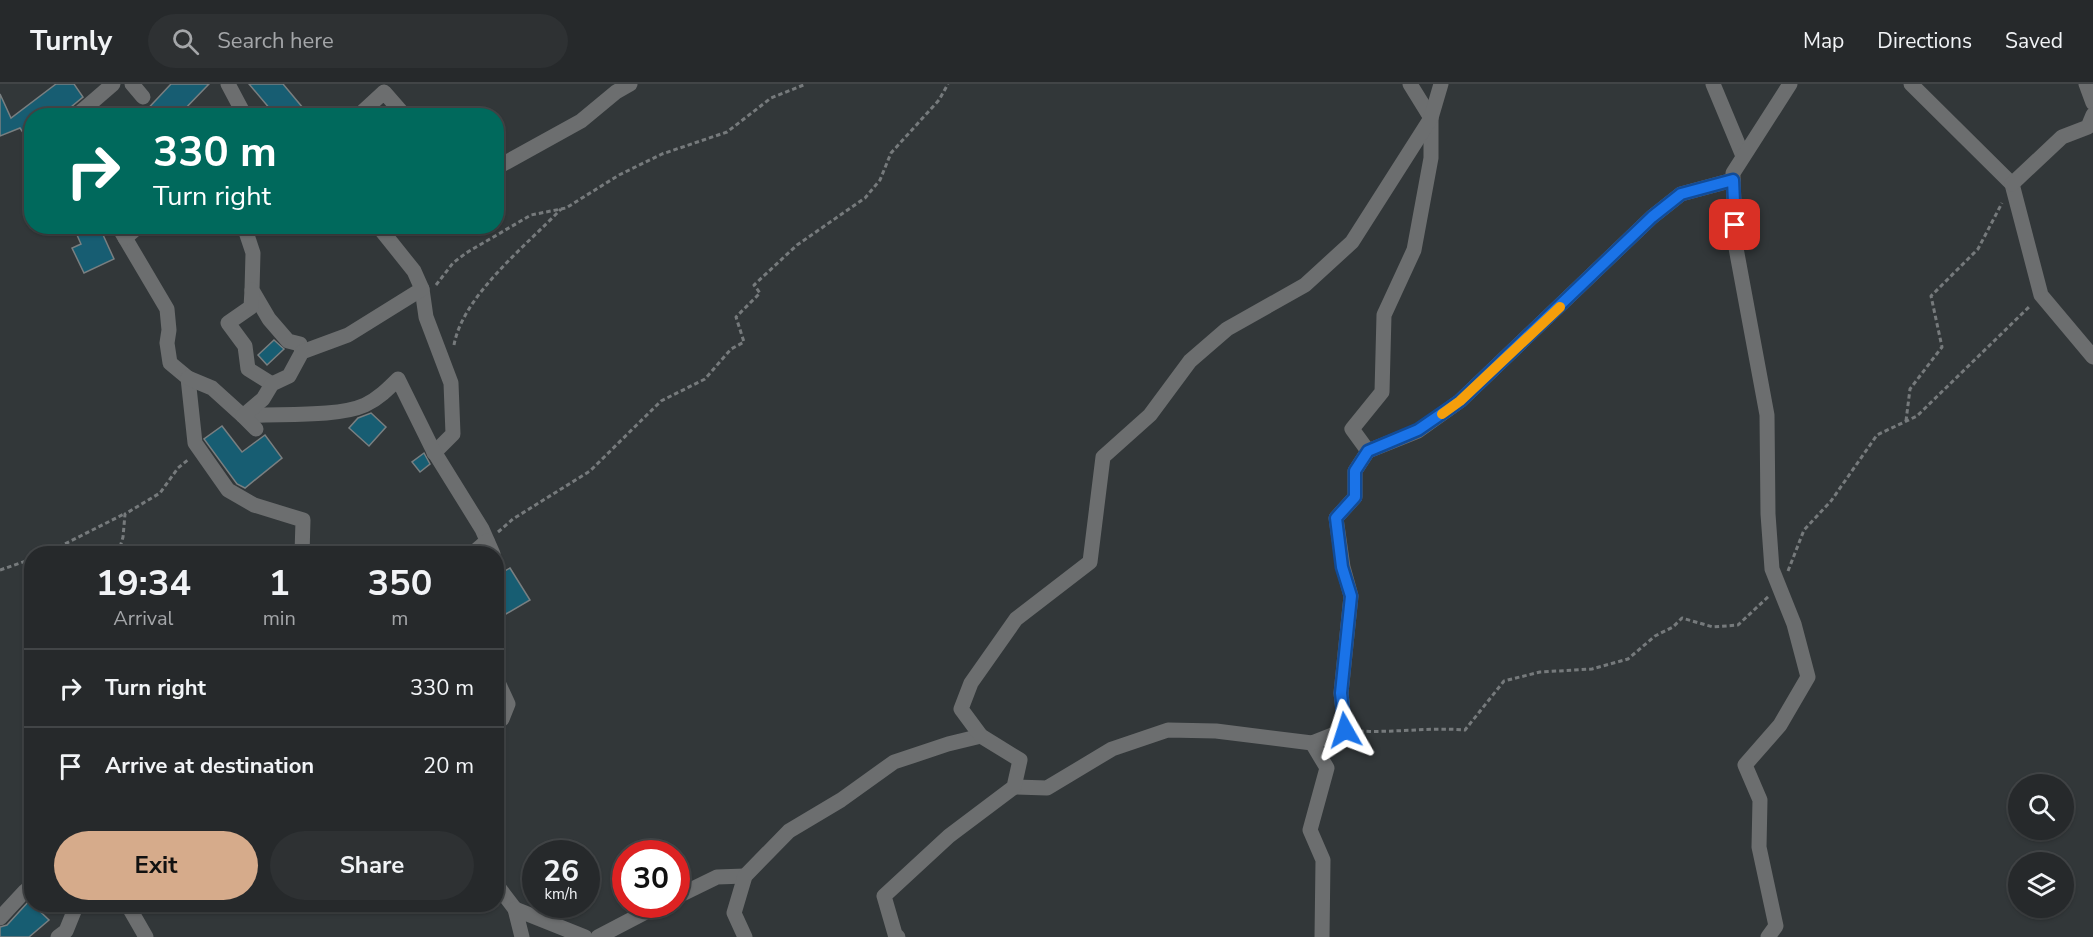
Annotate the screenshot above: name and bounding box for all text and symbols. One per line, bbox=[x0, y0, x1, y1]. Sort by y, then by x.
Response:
search box bbox=[148, 14, 568, 68]
text: Turnly bbox=[30, 22, 112, 60]
icon: search bbox=[169, 25, 202, 58]
text: Search here bbox=[217, 26, 334, 56]
text: Map bbox=[1803, 27, 1844, 55]
text: Directions bbox=[1877, 27, 1972, 55]
text: Saved bbox=[2005, 27, 2063, 55]
text: 330 m bbox=[153, 124, 277, 181]
icon: right bbox=[54, 132, 132, 210]
text: Turn right bbox=[153, 178, 271, 215]
pin bbox=[1709, 199, 1760, 250]
icon: arrive bbox=[1718, 208, 1751, 241]
text: 19:34 bbox=[96, 559, 191, 608]
text: 1 bbox=[268, 559, 290, 608]
text: 350 bbox=[367, 559, 432, 608]
text: Arrival bbox=[113, 605, 173, 632]
text: min bbox=[263, 605, 296, 632]
text: m bbox=[391, 605, 408, 632]
icon: right bbox=[54, 672, 87, 705]
text: Turn right bbox=[105, 673, 206, 703]
text: 330 m bbox=[410, 673, 474, 703]
position arrow bbox=[1313, 698, 1377, 762]
icon: arrive bbox=[54, 750, 87, 783]
text: Arrive at destination bbox=[105, 751, 314, 781]
text: 20 m bbox=[423, 751, 474, 781]
map controls bbox=[2008, 774, 2074, 918]
button: search bbox=[2008, 774, 2074, 840]
button: Exit bbox=[54, 831, 258, 900]
button: Share bbox=[270, 831, 474, 900]
speed limit sign: 30 bbox=[612, 840, 690, 918]
text: 26 bbox=[543, 851, 579, 892]
button: layers bbox=[2008, 852, 2074, 918]
text: km/h bbox=[544, 884, 578, 904]

